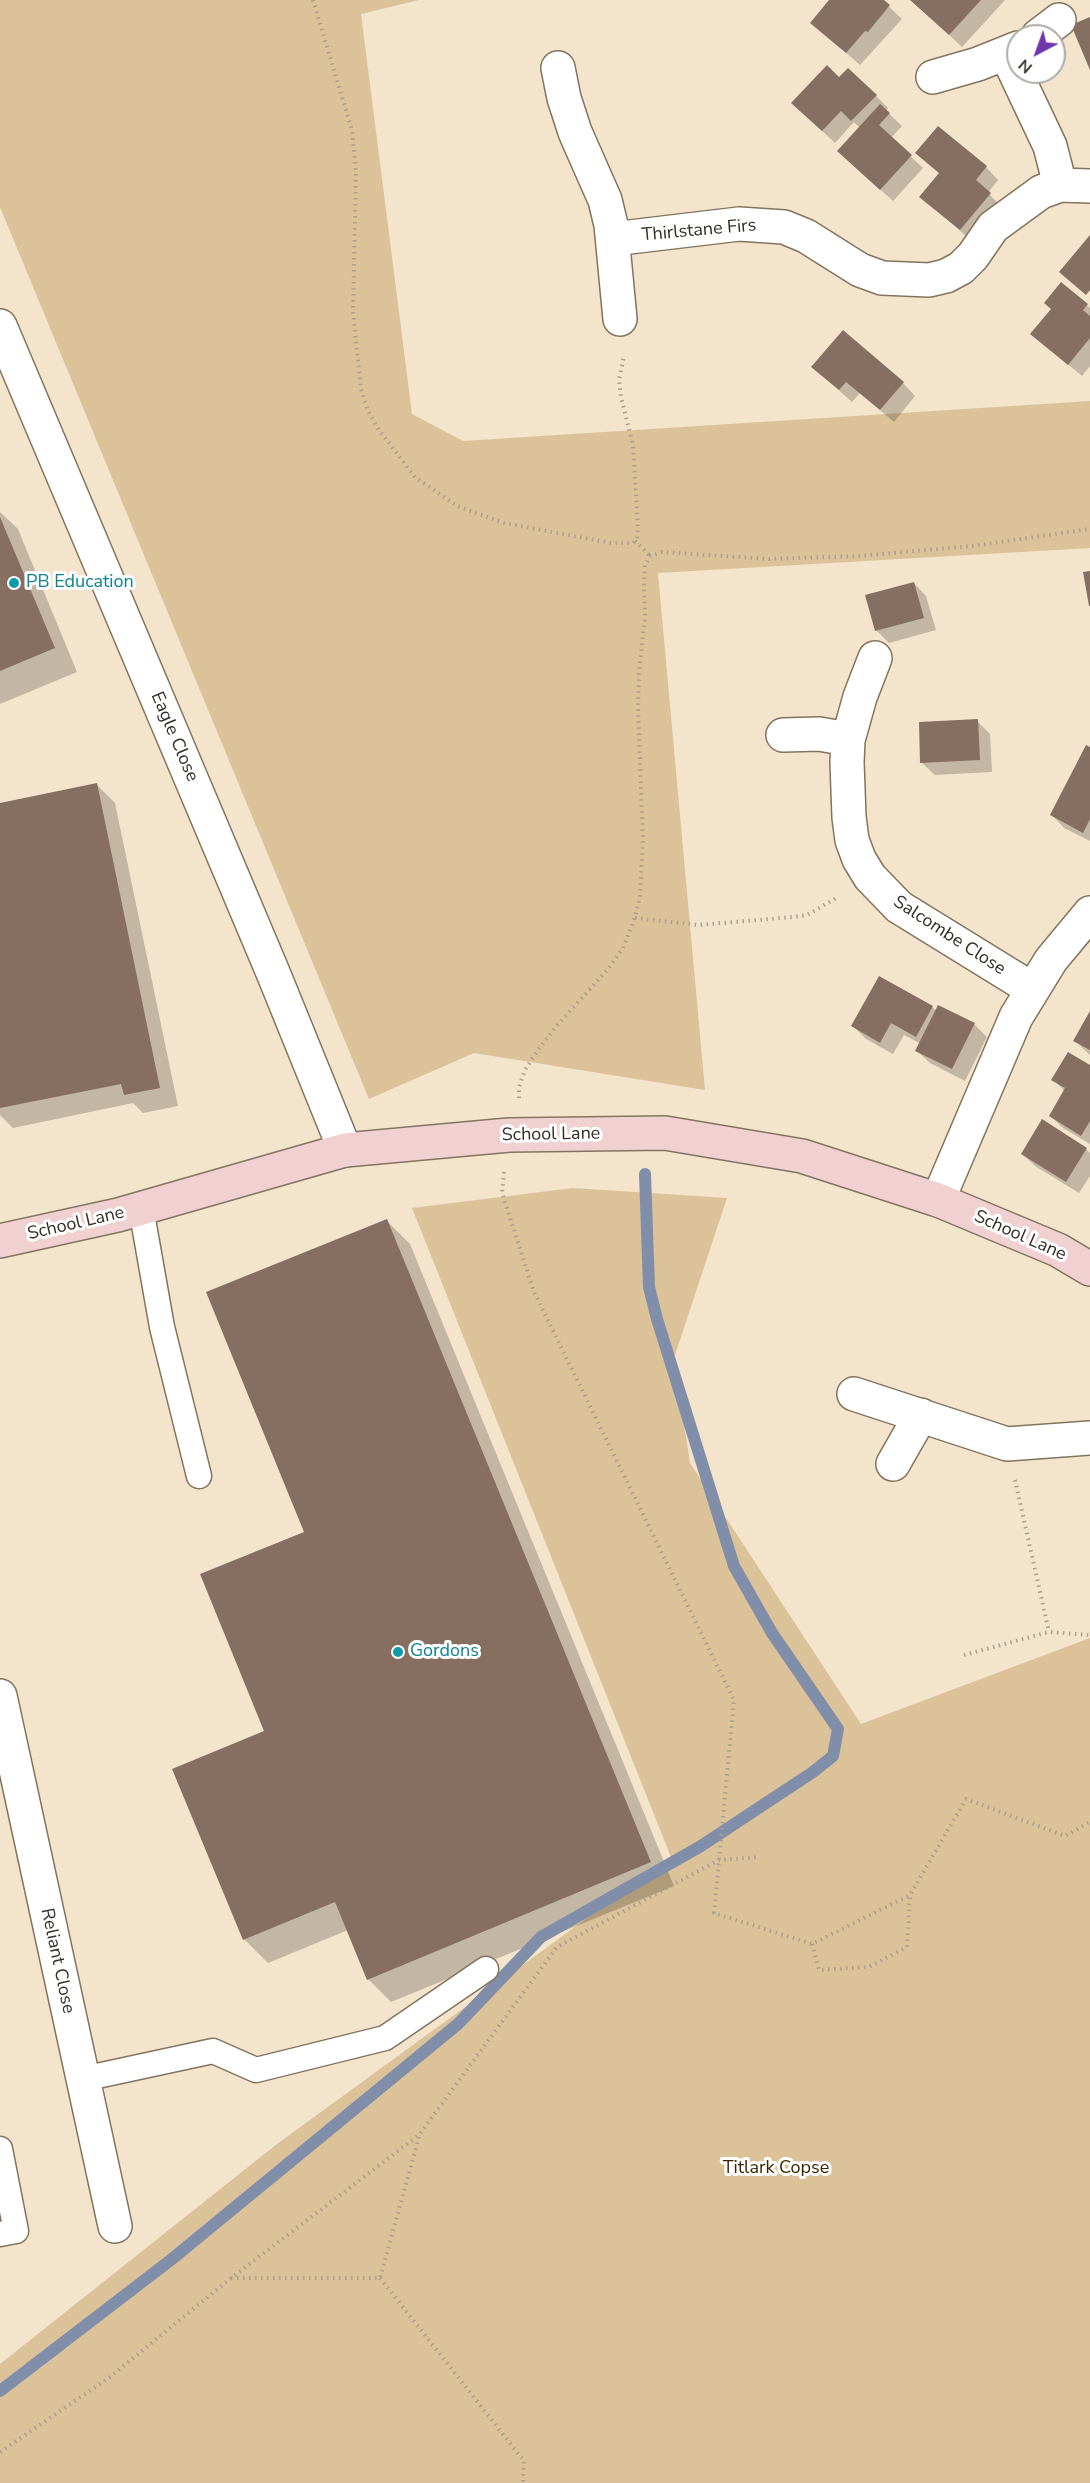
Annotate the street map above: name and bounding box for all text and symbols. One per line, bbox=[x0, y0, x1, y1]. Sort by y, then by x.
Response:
north arrow bbox=[1006, 24, 1066, 84]
text: N bbox=[1014, 54, 1037, 78]
street label: Thirlstane Firs bbox=[641, 215, 757, 247]
place label: PB Education bbox=[26, 572, 134, 594]
marker: PB Education bbox=[7, 576, 21, 590]
street label: Eagle Close bbox=[145, 689, 203, 785]
street label: Salcombe Close bbox=[889, 892, 1009, 980]
street label: School Lane bbox=[501, 1123, 601, 1147]
street label: School Lane bbox=[25, 1202, 127, 1246]
street label: School Lane bbox=[971, 1206, 1069, 1266]
place label: Gordons bbox=[410, 1641, 479, 1663]
marker: Gordons bbox=[391, 1645, 405, 1659]
street label: Reliant Close bbox=[35, 1906, 79, 2016]
park label: Titlark Copse bbox=[723, 2158, 829, 2180]

